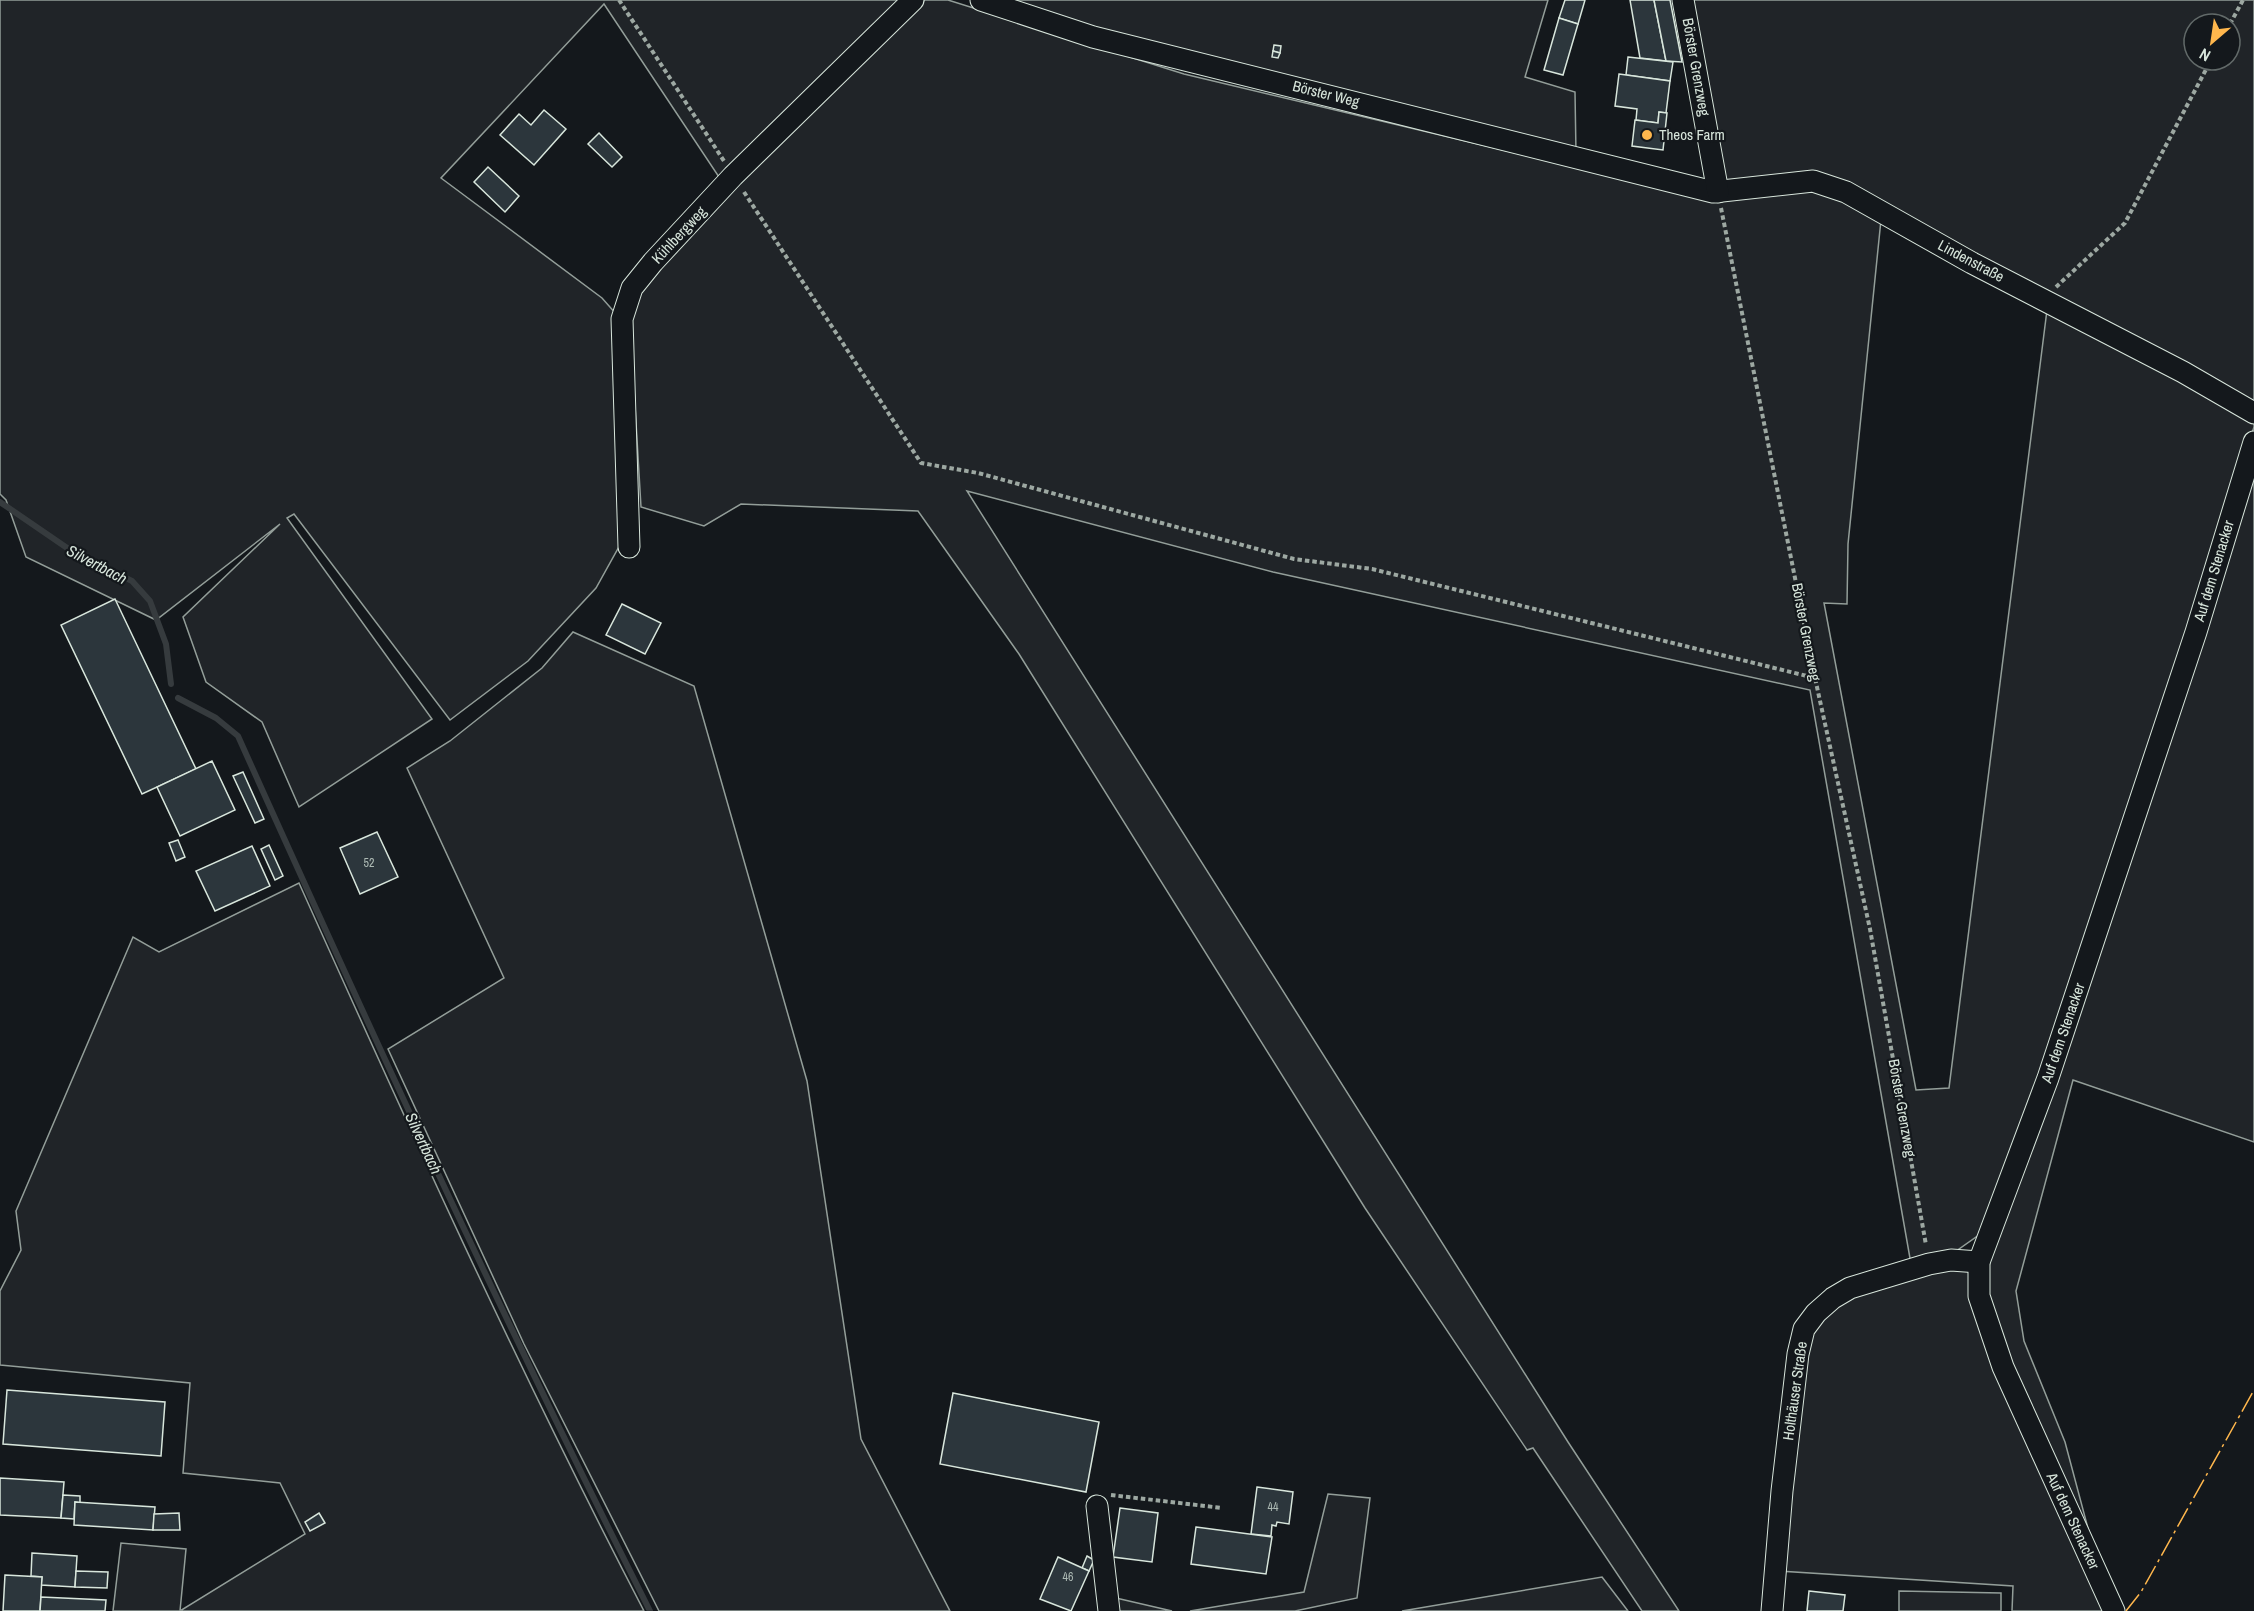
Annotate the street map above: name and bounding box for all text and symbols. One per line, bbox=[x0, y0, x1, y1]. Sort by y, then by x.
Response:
north arrow bbox=[2182, 12, 2242, 72]
street label: Börster Grenzweg bbox=[1678, 16, 1715, 118]
text: N bbox=[2195, 43, 2214, 67]
street label: Börster Weg bbox=[1291, 75, 1362, 112]
place label: Theos Farm bbox=[1659, 124, 1725, 145]
marker: Theos Farm bbox=[1640, 128, 1654, 142]
street label: Kühlbergweg bbox=[646, 201, 711, 268]
street label: Lindenstraße bbox=[1934, 234, 2008, 287]
street label: Auf dem Stenacker bbox=[2188, 518, 2239, 625]
water label: Silvertbach bbox=[63, 539, 131, 589]
street label: Börster Grenzweg bbox=[1787, 581, 1826, 683]
house number: 52 bbox=[364, 855, 374, 871]
street label: Auf dem Stenacker bbox=[2035, 980, 2089, 1087]
street label: Börster Grenzweg bbox=[1884, 1057, 1921, 1159]
water label: Silvertbach bbox=[400, 1109, 448, 1177]
street label: Holthäuser Straße bbox=[1777, 1340, 1812, 1442]
street label: Auf dem Stenacker bbox=[2041, 1468, 2105, 1573]
house number: 44 bbox=[1268, 1499, 1279, 1515]
house number: 46 bbox=[1063, 1569, 1073, 1585]

